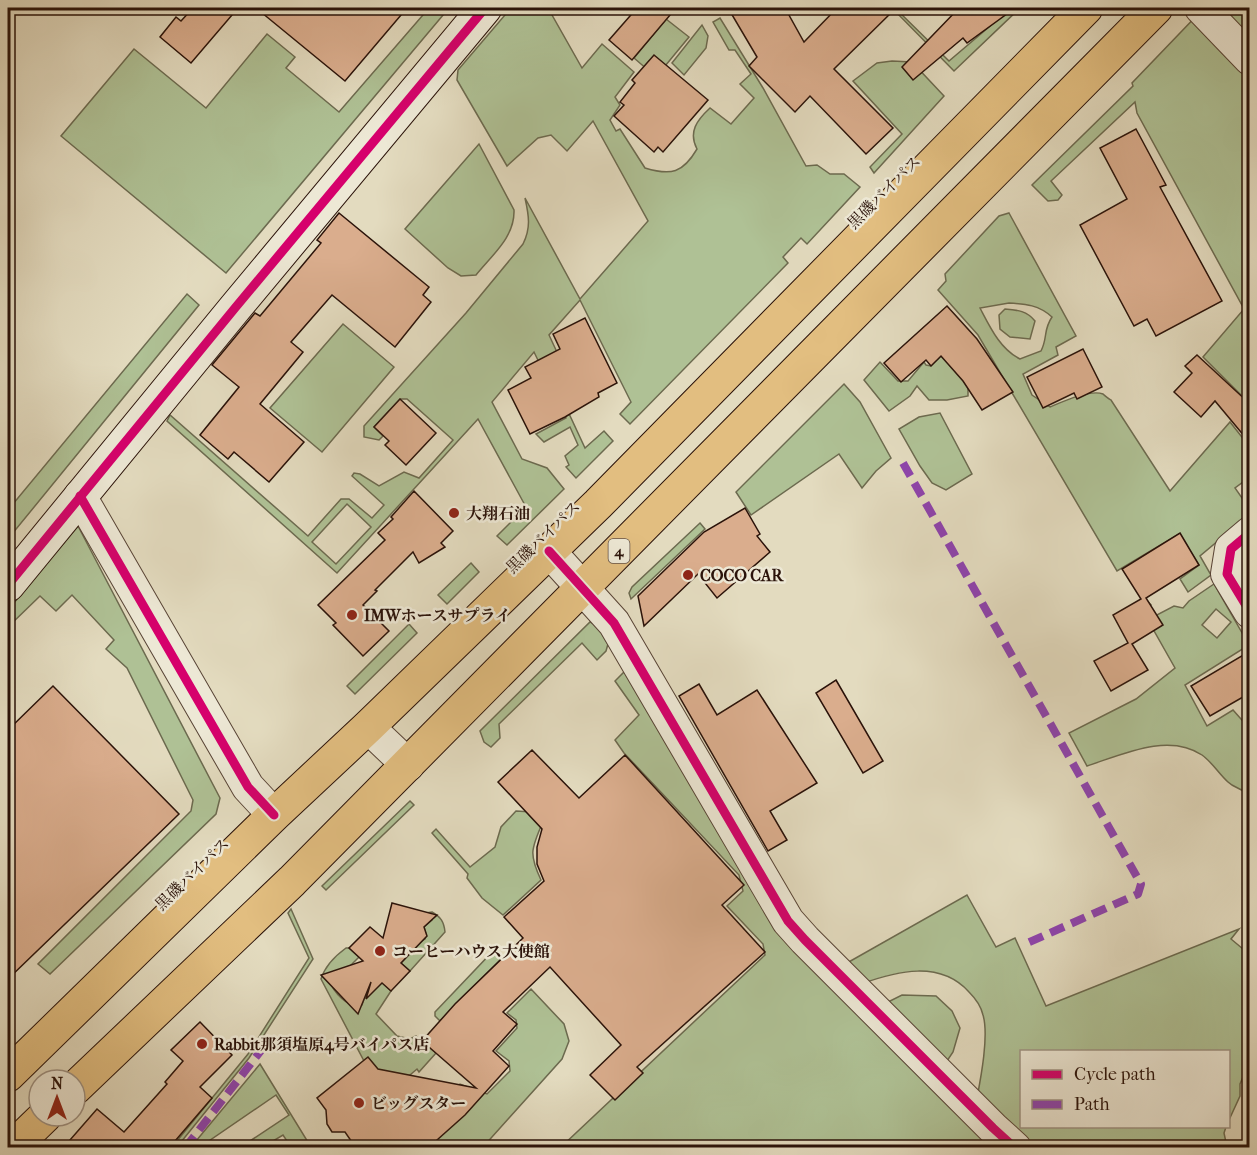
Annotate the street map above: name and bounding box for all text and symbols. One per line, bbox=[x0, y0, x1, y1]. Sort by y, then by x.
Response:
street label: 黒磯バイパス bbox=[843, 151, 925, 233]
street label: 黒磯バイパス bbox=[502, 497, 584, 577]
place label: 大翔石油 bbox=[466, 504, 530, 523]
marker: 大翔石油 bbox=[447, 506, 461, 520]
road number: 4 bbox=[608, 539, 630, 563]
place label: COCO CAR bbox=[700, 566, 784, 585]
marker: COCO CAR bbox=[681, 568, 695, 582]
place label: IMWホースサプライ bbox=[364, 606, 511, 625]
marker: IMWホースサプライ bbox=[345, 608, 359, 622]
street label: 黒磯バイパス bbox=[151, 834, 233, 914]
place label: コーヒーハウス大使館 bbox=[392, 942, 550, 961]
marker: コーヒーハウス大使館 bbox=[373, 944, 387, 958]
place label: Rabbit那須塩原4号バイパス店 bbox=[214, 1035, 429, 1055]
marker: Rabbit那須塩原4号バイパス店 bbox=[195, 1037, 209, 1051]
legend bbox=[1020, 1050, 1230, 1128]
text: Cycle path bbox=[1074, 1064, 1155, 1085]
north arrow bbox=[27, 1068, 87, 1128]
text: N bbox=[51, 1074, 64, 1093]
place label: ビッグスター bbox=[371, 1094, 466, 1113]
text: Path bbox=[1074, 1094, 1110, 1115]
marker: ビッグスター bbox=[352, 1096, 366, 1110]

